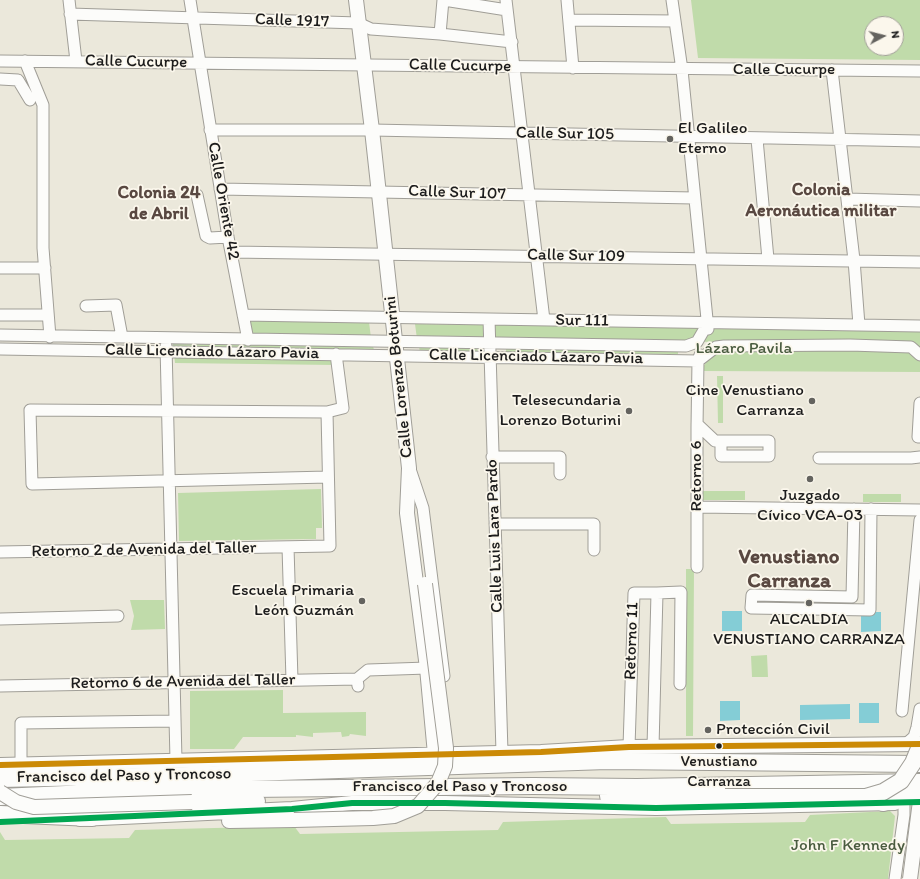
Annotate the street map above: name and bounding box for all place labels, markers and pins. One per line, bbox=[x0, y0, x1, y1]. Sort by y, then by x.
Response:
place label: El Galileo Eterno bbox=[678, 119, 747, 159]
marker: El Galileo Eterno bbox=[665, 134, 675, 144]
place label: Cine Venustiano Carranza bbox=[686, 381, 804, 421]
place label: Telesecundaria Lorenzo Boturini bbox=[499, 391, 621, 431]
marker: Cine Venustiano Carranza bbox=[807, 396, 817, 406]
marker: Telesecundaria Lorenzo Boturini bbox=[624, 406, 634, 416]
marker: Juzgado Cívico VCA-03 bbox=[805, 474, 815, 484]
place label: Juzgado Cívico VCA-03 bbox=[757, 486, 863, 526]
place label: Escuela Primaria León Guzmán bbox=[232, 581, 354, 621]
marker: Escuela Primaria León Guzmán bbox=[357, 596, 367, 606]
marker: ALCALDIA VENUSTIANO CARRANZA bbox=[804, 598, 814, 608]
place label: ALCALDIA VENUSTIANO CARRANZA bbox=[713, 610, 905, 650]
place label: Protección Civil bbox=[716, 720, 830, 740]
marker: Protección Civil bbox=[703, 725, 713, 735]
marker: Venustiano Carranza bbox=[714, 741, 724, 751]
place label: Venustiano Carranza bbox=[681, 752, 757, 790]

